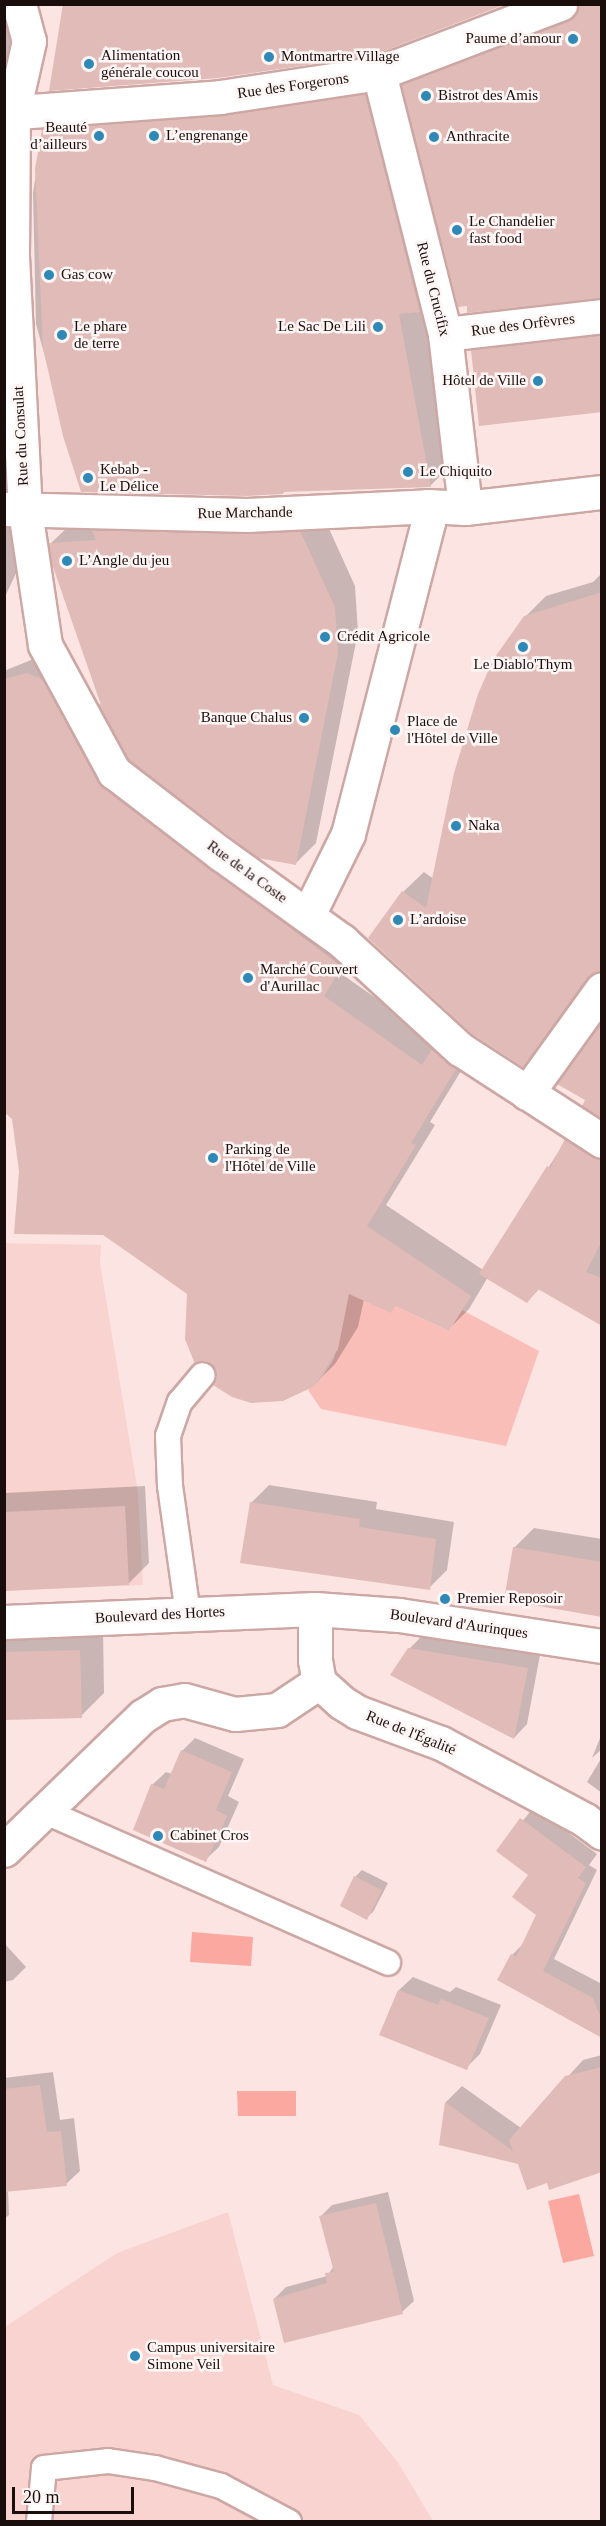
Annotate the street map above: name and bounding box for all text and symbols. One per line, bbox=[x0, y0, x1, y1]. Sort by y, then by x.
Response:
place label: Paume d’amour bbox=[466, 30, 561, 48]
marker: Paume d’amour bbox=[566, 32, 580, 46]
place label: Alimentation générale coucou bbox=[101, 46, 199, 81]
place label: Montmartre Village bbox=[281, 48, 400, 66]
marker: Montmartre Village bbox=[262, 50, 276, 64]
marker: Alimentation générale coucou bbox=[82, 57, 96, 71]
street label: Rue des Forgerons bbox=[236, 69, 350, 103]
place label: Bistrot des Amis bbox=[438, 87, 539, 105]
marker: Bistrot des Amis bbox=[419, 89, 433, 103]
place label: Beauté d’ailleurs bbox=[30, 118, 87, 153]
place label: L’engrenange bbox=[166, 127, 248, 145]
place label: Anthracite bbox=[446, 128, 509, 146]
marker: Beauté d’ailleurs bbox=[92, 129, 106, 143]
marker: L’engrenange bbox=[147, 129, 161, 143]
marker: Anthracite bbox=[427, 130, 441, 144]
place label: Le Chandelier fast food bbox=[469, 212, 554, 247]
marker: Le Chandelier fast food bbox=[450, 223, 464, 237]
street label: Rue du Crucifix bbox=[413, 240, 453, 338]
place label: Gas cow bbox=[61, 266, 113, 284]
marker: Gas cow bbox=[42, 268, 56, 282]
street label: Rue des Orfèvres bbox=[470, 310, 576, 340]
place label: Le phare de terre bbox=[74, 317, 127, 352]
place label: Le Sac De Lili bbox=[278, 318, 366, 336]
marker: Le Sac De Lili bbox=[371, 320, 385, 334]
marker: Le phare de terre bbox=[55, 328, 69, 342]
place label: Hôtel de Ville bbox=[442, 372, 526, 390]
marker: Hôtel de Ville bbox=[531, 374, 545, 388]
street label: Rue du Consulat bbox=[9, 386, 33, 486]
place label: Kebab - Le Délice bbox=[100, 460, 159, 495]
place label: Le Chiquito bbox=[420, 463, 492, 481]
marker: Le Chiquito bbox=[401, 465, 415, 479]
marker: Kebab - Le Délice bbox=[81, 471, 95, 485]
street label: Rue Marchande bbox=[197, 503, 293, 523]
place label: L’Angle du jeu bbox=[79, 552, 169, 570]
marker: L’Angle du jeu bbox=[60, 554, 74, 568]
place label: Crédit Agricole bbox=[337, 628, 431, 646]
marker: Crédit Agricole bbox=[318, 630, 332, 644]
marker: Le Diablo'Thym bbox=[516, 640, 530, 654]
place label: Le Diablo'Thym bbox=[474, 656, 572, 674]
place label: Banque Chalus bbox=[201, 709, 292, 727]
marker: Banque Chalus bbox=[297, 711, 311, 725]
place label: Place de l'Hôtel de Ville bbox=[407, 712, 498, 747]
marker: Place de l'Hôtel de Ville bbox=[388, 723, 402, 737]
place label: Naka bbox=[468, 817, 500, 835]
marker: Naka bbox=[449, 819, 463, 833]
street label: Rue de la Coste bbox=[203, 837, 291, 907]
place label: L’ardoise bbox=[410, 911, 466, 929]
marker: L’ardoise bbox=[391, 913, 405, 927]
place label: Marché Couvert d'Aurillac bbox=[260, 960, 358, 995]
marker: Marché Couvert d'Aurillac bbox=[241, 971, 255, 985]
place label: Parking de l'Hôtel de Ville bbox=[225, 1140, 316, 1175]
marker: Parking de l'Hôtel de Ville bbox=[206, 1151, 220, 1165]
place label: Premier Reposoir bbox=[457, 1590, 562, 1608]
marker: Premier Reposoir bbox=[438, 1592, 452, 1606]
street label: Boulevard des Hortes bbox=[95, 1603, 225, 1627]
street label: Boulevard d'Aurinques bbox=[389, 1605, 529, 1643]
street label: Rue de l'Égalité bbox=[364, 1707, 458, 1759]
place label: Cabinet Cros bbox=[170, 1827, 249, 1845]
marker: Cabinet Cros bbox=[151, 1829, 165, 1843]
place label: Campus universitaire Simone Veil bbox=[147, 2338, 275, 2373]
marker: Campus universitaire Simone Veil bbox=[128, 2349, 142, 2363]
scale bar bbox=[15, 2475, 136, 2513]
text: 20 m bbox=[23, 2487, 60, 2507]

